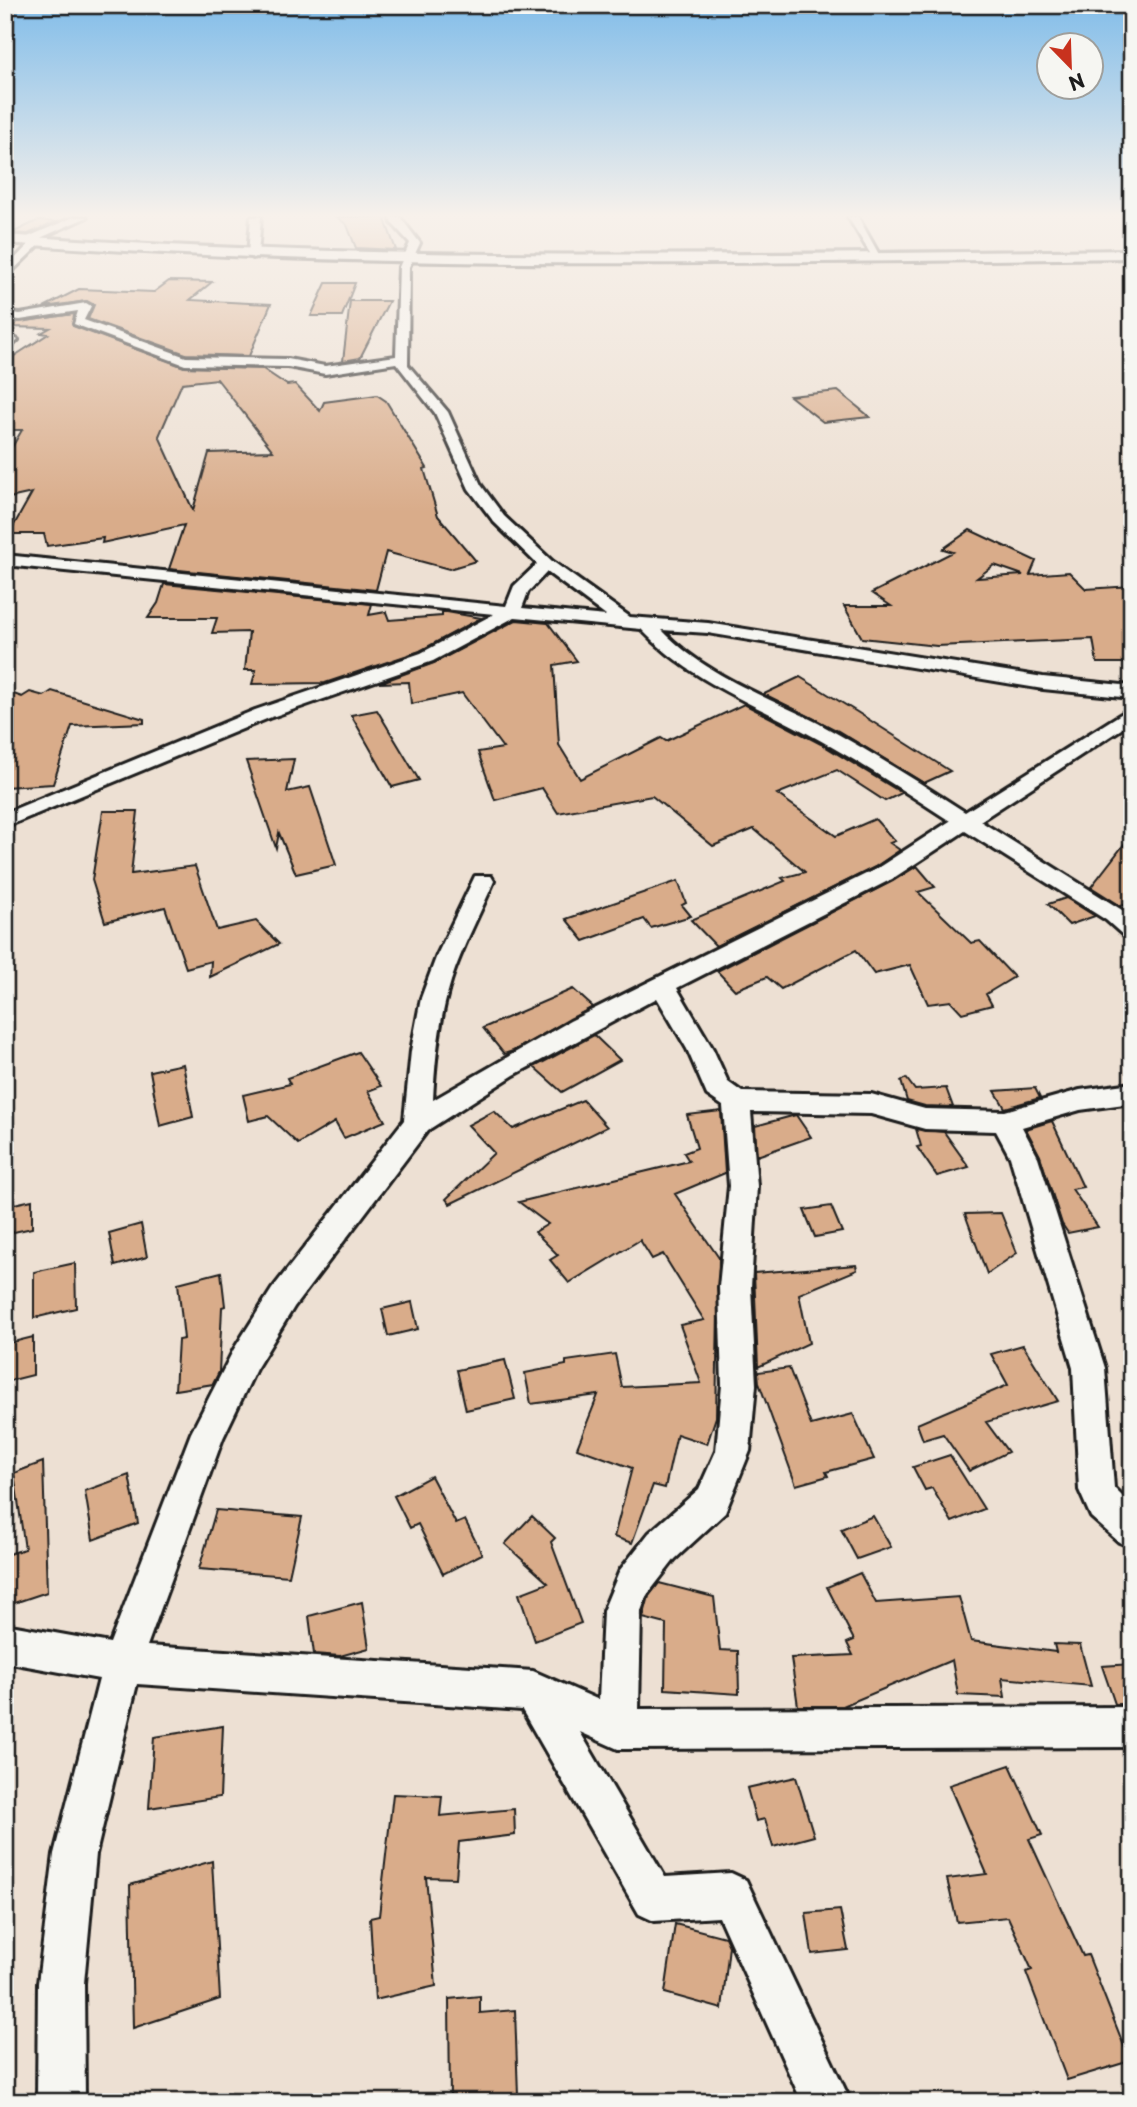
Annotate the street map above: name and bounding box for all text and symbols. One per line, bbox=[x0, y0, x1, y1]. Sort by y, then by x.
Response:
north arrow bbox=[1036, 32, 1106, 102]
text: N bbox=[1065, 67, 1089, 98]

